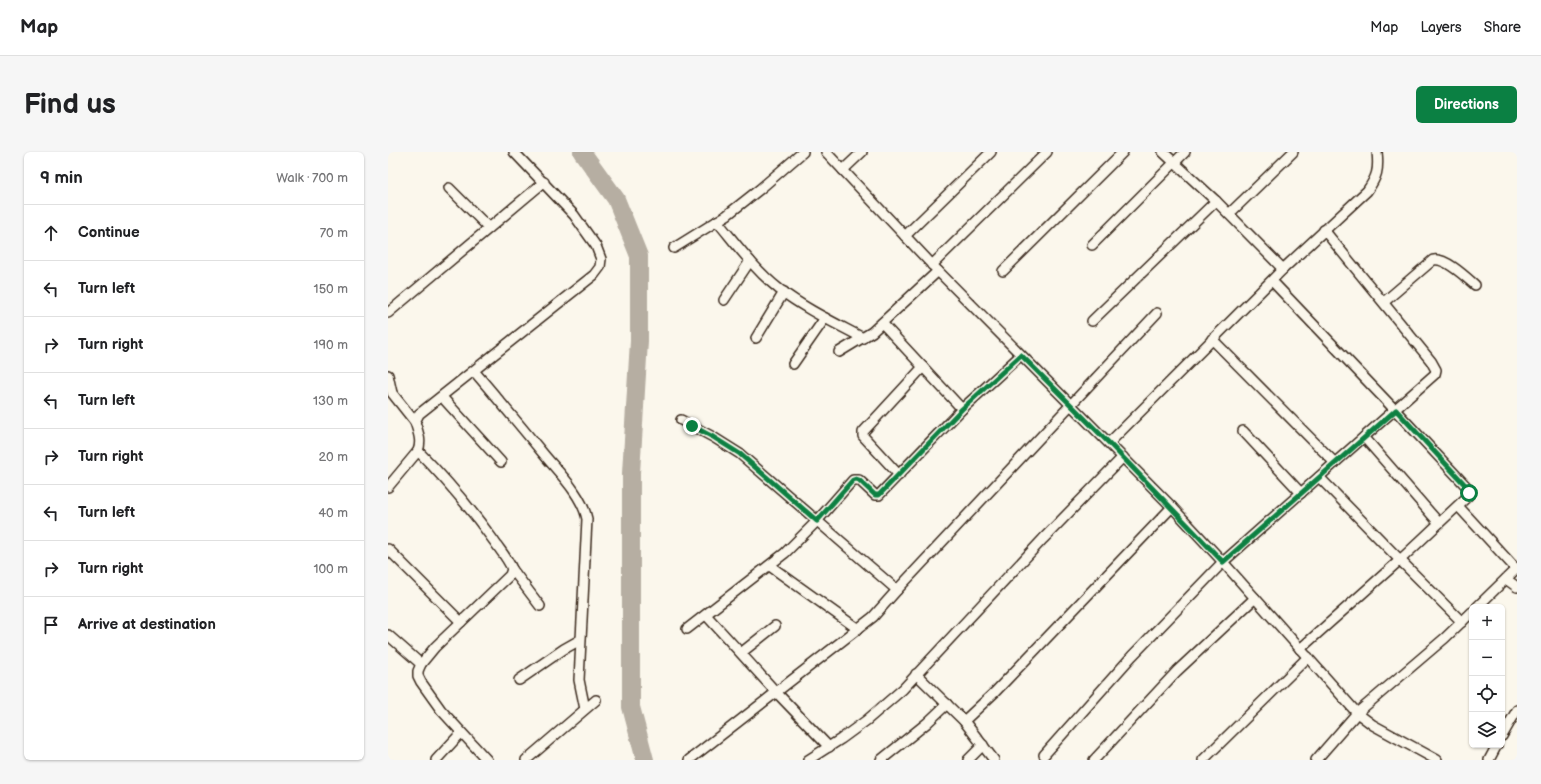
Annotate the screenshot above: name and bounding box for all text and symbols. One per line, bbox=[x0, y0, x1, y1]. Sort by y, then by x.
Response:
text: Map bbox=[20, 16, 58, 39]
text: Map bbox=[1370, 19, 1398, 36]
text: Layers bbox=[1420, 19, 1462, 36]
text: Share bbox=[1484, 19, 1521, 36]
button: Directions bbox=[1416, 86, 1517, 123]
text: Find us bbox=[24, 88, 116, 121]
text: 9 min bbox=[40, 168, 83, 188]
text: Walk · 700 m bbox=[276, 170, 348, 186]
icon: ahead bbox=[40, 222, 62, 244]
text: Continue bbox=[78, 223, 140, 242]
text: 70 m bbox=[320, 225, 348, 241]
icon: left bbox=[40, 278, 62, 300]
text: Turn left bbox=[78, 279, 135, 298]
text: 150 m bbox=[314, 281, 348, 297]
icon: right bbox=[40, 334, 62, 356]
text: Turn right bbox=[78, 335, 143, 354]
text: 190 m bbox=[314, 337, 348, 353]
icon: left bbox=[40, 390, 62, 412]
text: Turn left bbox=[78, 391, 135, 410]
text: 130 m bbox=[313, 393, 348, 409]
route end bbox=[683, 417, 701, 435]
icon: right bbox=[40, 446, 62, 468]
text: Turn right bbox=[78, 447, 143, 466]
text: 20 m bbox=[318, 449, 348, 465]
route start bbox=[1460, 484, 1478, 502]
icon: left bbox=[40, 502, 62, 524]
text: Turn left bbox=[78, 503, 135, 522]
text: 40 m bbox=[318, 505, 348, 521]
icon: right bbox=[40, 558, 62, 580]
text: Turn right bbox=[78, 559, 143, 578]
text: 100 m bbox=[313, 561, 348, 577]
map controls bbox=[1469, 604, 1505, 748]
button: + bbox=[1469, 604, 1505, 640]
icon: arrive bbox=[40, 614, 62, 636]
text: Arrive at destination bbox=[78, 615, 216, 634]
button: − bbox=[1469, 640, 1505, 676]
button: locate bbox=[1469, 676, 1505, 712]
button: layers bbox=[1469, 712, 1505, 748]

